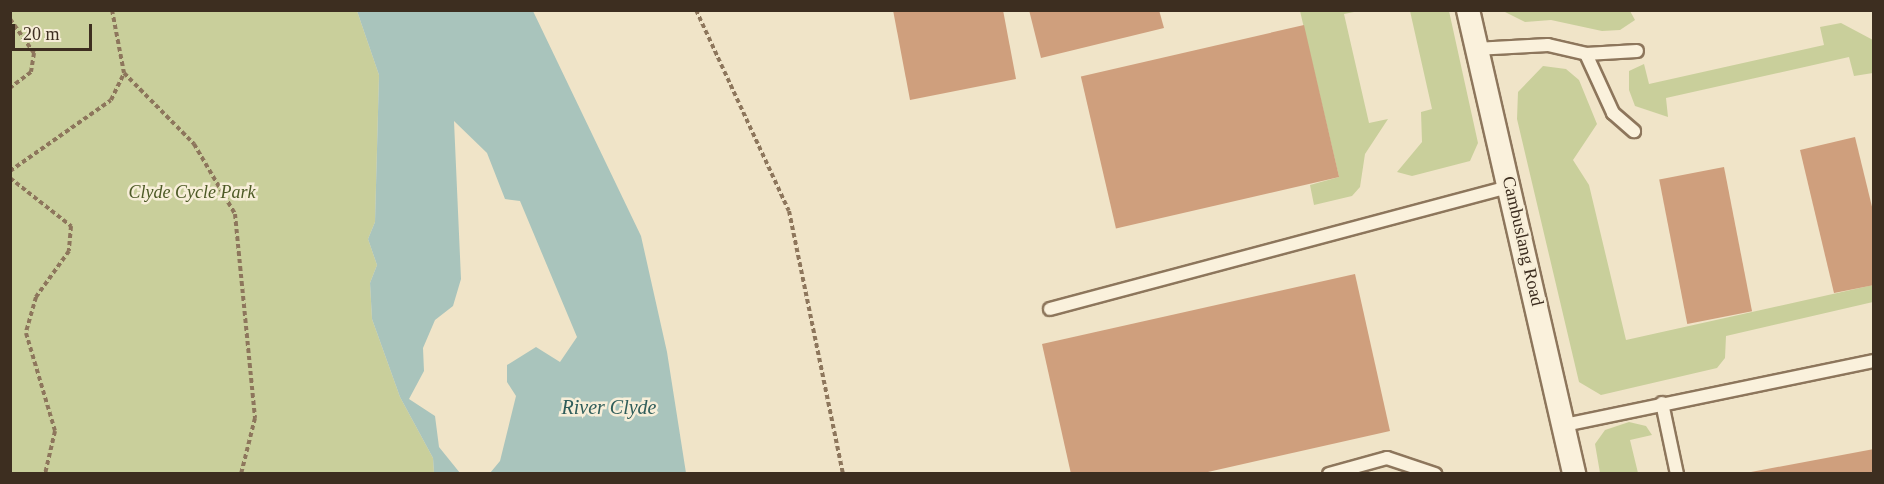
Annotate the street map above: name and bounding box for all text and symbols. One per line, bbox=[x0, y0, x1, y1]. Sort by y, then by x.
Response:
scale bar bbox=[15, 12, 94, 50]
text: 20 m bbox=[23, 24, 60, 44]
street label: Cambuslang Road bbox=[1498, 174, 1548, 308]
park label: Clyde Cycle Park bbox=[129, 181, 255, 203]
water label: River Clyde bbox=[562, 395, 656, 419]

